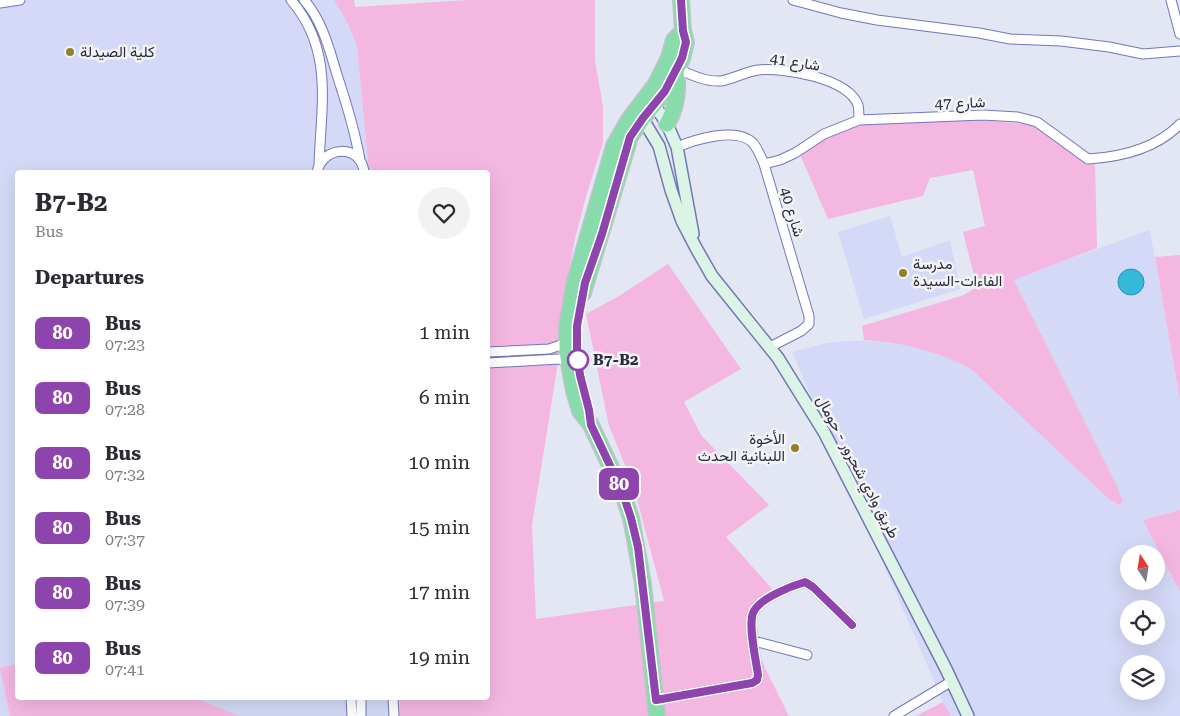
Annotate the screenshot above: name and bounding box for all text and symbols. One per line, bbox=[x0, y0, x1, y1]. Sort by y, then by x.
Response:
place label: كلية الصيدلة bbox=[80, 43, 155, 61]
marker: كلية الصيدلة bbox=[64, 46, 76, 58]
street label: شارع 41 bbox=[768, 49, 822, 77]
street label: شارع 47 bbox=[934, 93, 986, 115]
street label: شارع 40 bbox=[774, 185, 808, 240]
button: heart bbox=[418, 187, 470, 239]
text: B7-B2 bbox=[35, 189, 108, 217]
text: Bus bbox=[35, 222, 63, 241]
place label: مدرسة الفاءات-السيدة bbox=[913, 255, 1002, 290]
text: Departures bbox=[35, 266, 144, 289]
marker: مدرسة الفاءات-السيدة bbox=[897, 267, 909, 279]
text: Bus bbox=[105, 312, 141, 335]
text: 1 min bbox=[419, 321, 470, 344]
text: 80 bbox=[52, 322, 73, 343]
text: 07:23 bbox=[105, 335, 145, 354]
marker: B7-B2 bbox=[567, 349, 589, 371]
place label: B7-B2 bbox=[593, 351, 638, 369]
text: Bus bbox=[105, 377, 141, 400]
text: 6 min bbox=[419, 386, 470, 409]
text: 80 bbox=[52, 387, 73, 408]
street label: طريق وادي شحرور - حومال bbox=[809, 393, 903, 544]
text: 07:28 bbox=[105, 400, 145, 419]
place label: الأخوة اللبنانية الحدث bbox=[698, 430, 785, 465]
text: Bus bbox=[105, 442, 141, 465]
marker: الأخوة اللبنانية الحدث bbox=[789, 442, 801, 454]
text: 10 min bbox=[408, 451, 470, 474]
text: 80 bbox=[52, 452, 73, 473]
text: 07:32 bbox=[105, 465, 145, 484]
line badge: 80 bbox=[596, 468, 642, 500]
text: 80 bbox=[609, 473, 629, 494]
text: Bus bbox=[105, 507, 141, 530]
text: 15 min bbox=[408, 516, 470, 539]
text: 80 bbox=[52, 517, 73, 538]
text: 07:37 bbox=[105, 530, 145, 549]
north arrow bbox=[1120, 545, 1165, 590]
map controls bbox=[1120, 545, 1165, 700]
text: Bus bbox=[105, 572, 141, 595]
text: 17 min bbox=[408, 581, 470, 604]
text: 80 bbox=[52, 582, 73, 603]
text: 07:39 bbox=[105, 595, 145, 614]
button: locate bbox=[1120, 600, 1165, 645]
text: Bus bbox=[105, 637, 141, 660]
text: 19 min bbox=[408, 646, 470, 669]
text: 80 bbox=[52, 647, 73, 668]
button: layers bbox=[1120, 655, 1165, 700]
text: 07:41 bbox=[105, 660, 145, 679]

